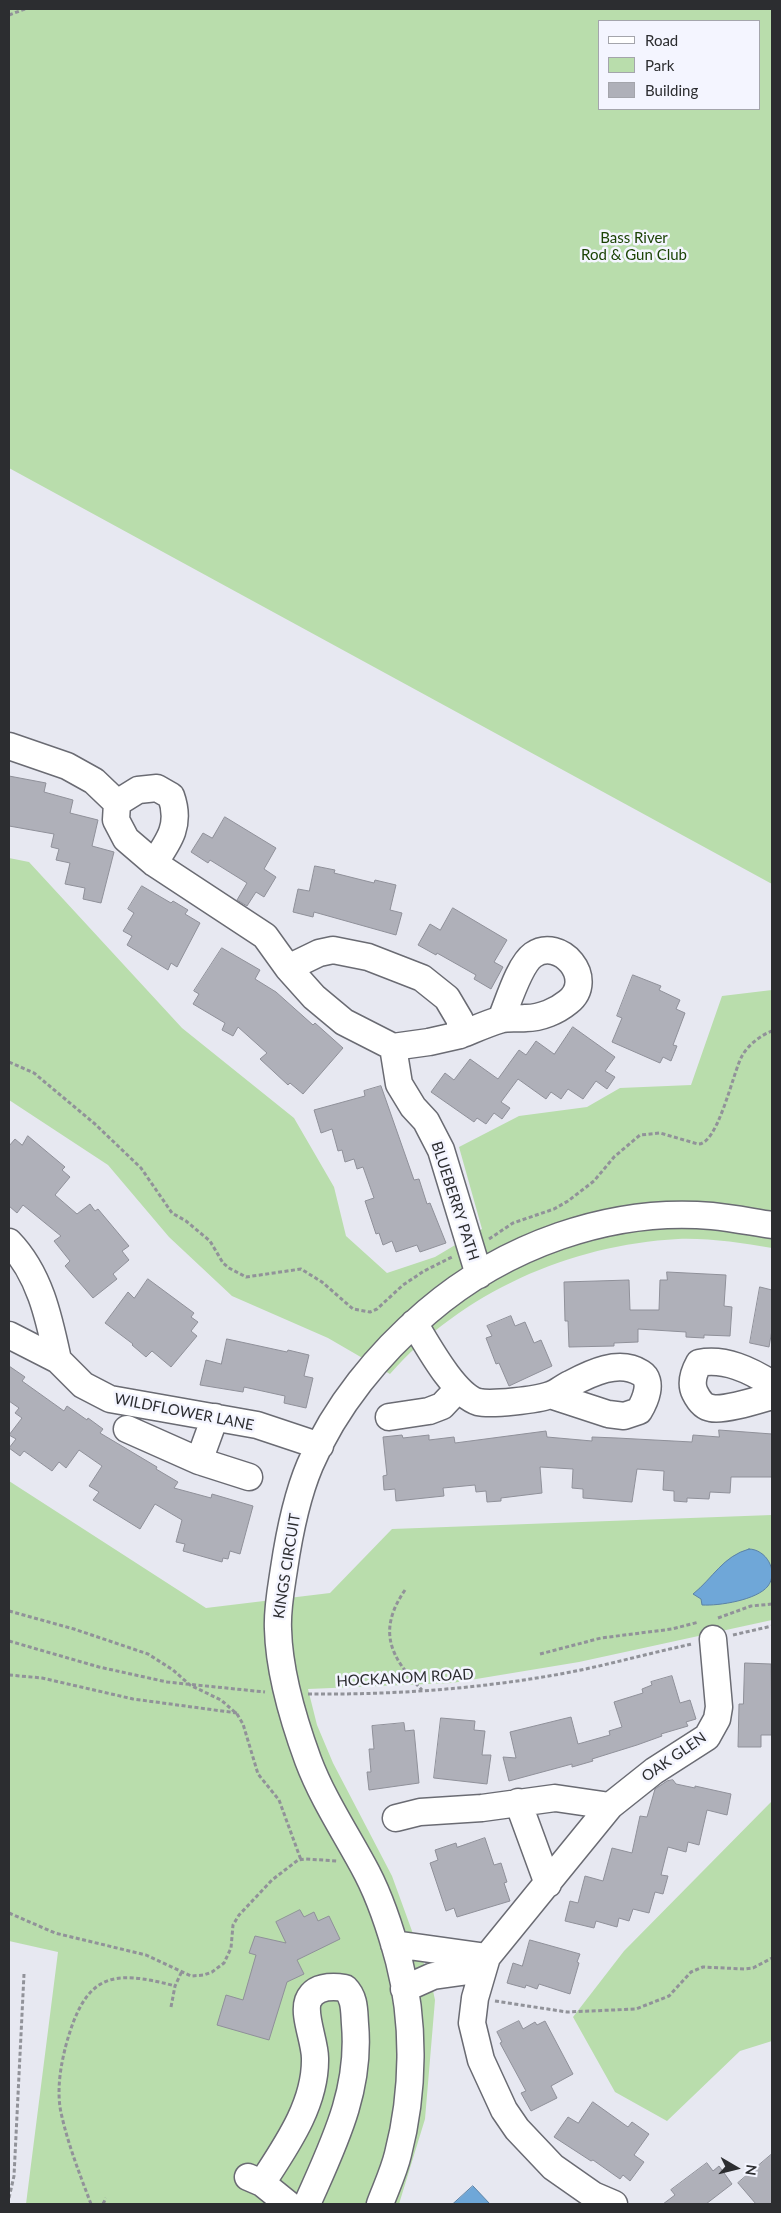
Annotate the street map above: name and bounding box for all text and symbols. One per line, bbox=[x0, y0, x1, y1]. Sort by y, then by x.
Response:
legend bbox=[598, 20, 761, 110]
text: Road bbox=[645, 31, 678, 49]
text: Park bbox=[645, 56, 674, 74]
text: Building bbox=[645, 81, 698, 99]
park label: Bass River Rod & Gun Club bbox=[581, 229, 687, 264]
street label: BLUEBERRY PATH bbox=[427, 1139, 483, 1263]
street label: WILDFLOWER LANE bbox=[113, 1390, 255, 1434]
street label: KINGS CIRCUIT bbox=[270, 1512, 304, 1620]
street label: HOCKANOM ROAD bbox=[336, 1665, 474, 1691]
street label: OAK GLEN bbox=[638, 1728, 710, 1786]
north arrow bbox=[711, 2143, 761, 2193]
text: N bbox=[742, 2164, 761, 2177]

